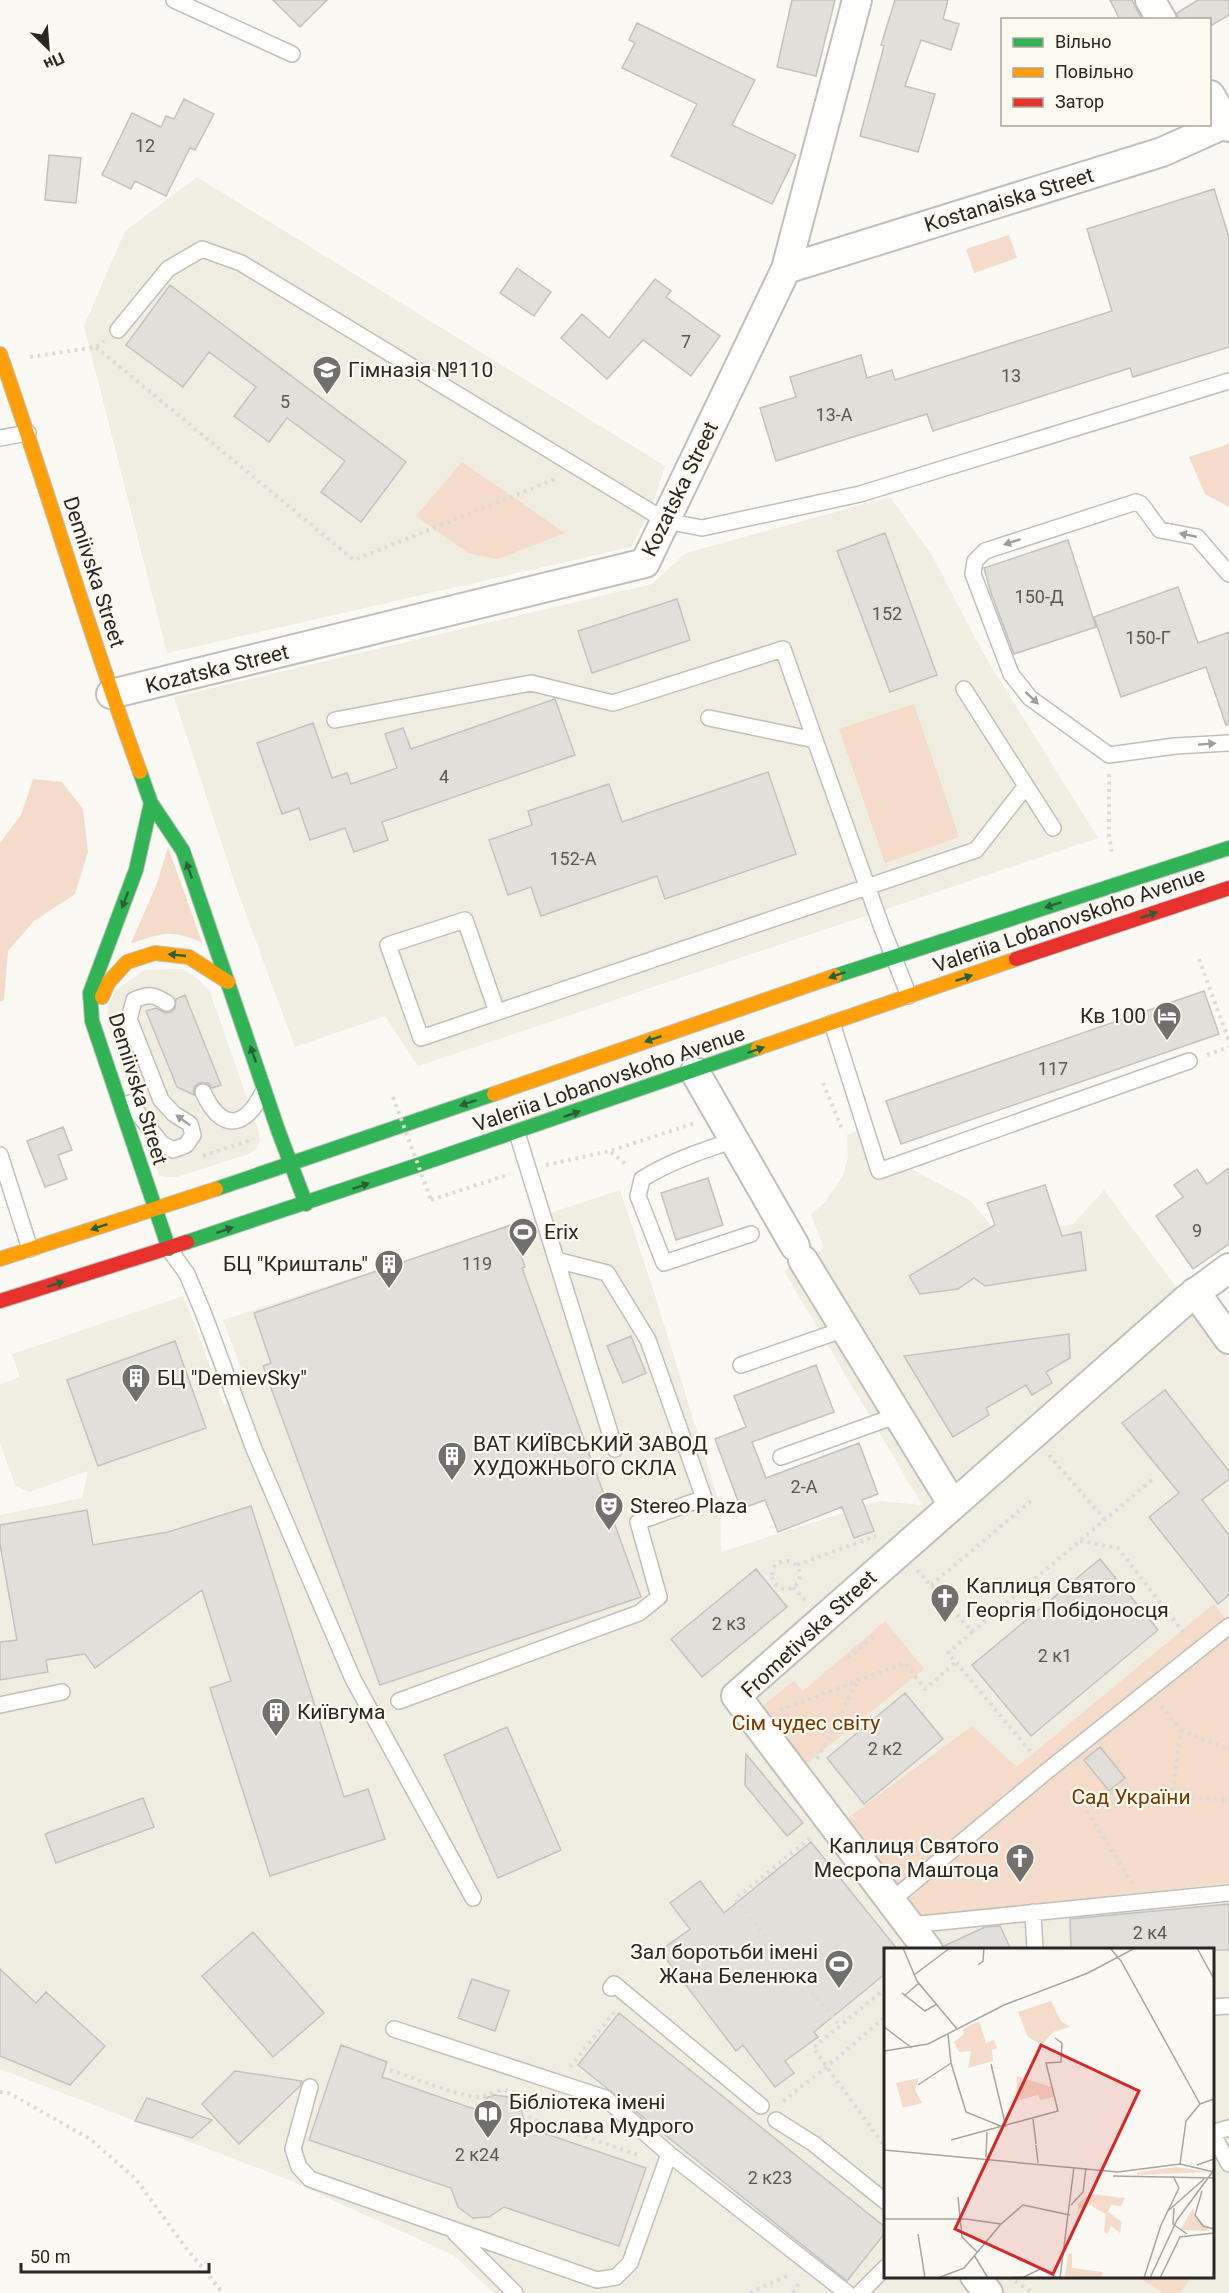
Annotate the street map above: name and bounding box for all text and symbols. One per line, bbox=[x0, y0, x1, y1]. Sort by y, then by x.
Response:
north arrow bbox=[18, 18, 78, 78]
legend bbox=[1001, 18, 1211, 126]
text: Вільно bbox=[1055, 31, 1111, 52]
text: Пн bbox=[41, 48, 67, 74]
text: Повільно bbox=[1055, 61, 1134, 82]
text: Затор bbox=[1055, 91, 1104, 112]
house number: 12 bbox=[135, 135, 155, 156]
street label: Kostanaiska Street bbox=[922, 163, 1097, 237]
house number: 7 bbox=[681, 331, 691, 352]
school or university icon: Гімназія №110 bbox=[311, 354, 343, 396]
place label: Гімназія №110 bbox=[348, 358, 493, 382]
house number: 13 bbox=[1001, 365, 1021, 386]
house number: 5 bbox=[280, 391, 290, 412]
house number: 13-А bbox=[816, 404, 853, 425]
street label: Kozatska Street bbox=[637, 418, 723, 560]
street label: Demiivska Street bbox=[58, 494, 130, 651]
one-way arrow bbox=[1178, 530, 1197, 539]
one-way arrow bbox=[1003, 538, 1021, 547]
house number: 150-Д bbox=[1015, 586, 1064, 607]
house number: 152 bbox=[872, 603, 902, 624]
house number: 150-Г bbox=[1125, 627, 1171, 648]
street label: Kozatska Street bbox=[143, 640, 291, 698]
one-way arrow bbox=[1024, 690, 1038, 704]
one-way arrow bbox=[1198, 739, 1217, 749]
house number: 4 bbox=[439, 766, 449, 787]
house number: 152-А bbox=[549, 848, 597, 869]
one-way arrow bbox=[184, 861, 194, 879]
street label: Valeriia Lobanovskoho Avenue bbox=[930, 862, 1208, 978]
one-way arrow bbox=[120, 891, 130, 909]
one-way arrow bbox=[1044, 900, 1062, 910]
one-way arrow bbox=[1140, 909, 1158, 919]
one-way arrow bbox=[168, 950, 187, 960]
one-way arrow bbox=[828, 971, 846, 981]
one-way arrow bbox=[955, 972, 973, 982]
hotel icon: Кв 100 bbox=[1151, 1000, 1183, 1042]
place label: Кв 100 bbox=[1080, 1004, 1146, 1028]
street label: Demiivska Street bbox=[104, 1010, 172, 1168]
street label: Valeriia Lobanovskoho Avenue bbox=[470, 1021, 748, 1137]
one-way arrow bbox=[644, 1035, 662, 1045]
one-way arrow bbox=[747, 1044, 765, 1054]
one-way arrow bbox=[248, 1045, 257, 1063]
house number: 117 bbox=[1038, 1058, 1068, 1079]
one-way arrow bbox=[459, 1098, 477, 1108]
one-way arrow bbox=[563, 1109, 581, 1119]
one-way arrow bbox=[175, 1114, 191, 1126]
one-way arrow bbox=[352, 1180, 370, 1190]
sports icon: Erix bbox=[507, 1216, 539, 1258]
place label: Erix bbox=[544, 1220, 579, 1244]
house number: 9 bbox=[1192, 1220, 1202, 1241]
one-way arrow bbox=[90, 1223, 108, 1232]
one-way arrow bbox=[216, 1225, 234, 1235]
building icon: БЦ "Кришталь" bbox=[373, 1248, 405, 1290]
place label: БЦ "Кришталь" bbox=[223, 1252, 368, 1276]
house number: 119 bbox=[462, 1253, 492, 1274]
one-way arrow bbox=[47, 1279, 65, 1288]
building icon: БЦ "DemievSky" bbox=[120, 1362, 152, 1404]
place label: БЦ "DemievSky" bbox=[157, 1366, 307, 1390]
place label: ВАТ КИЇВСЬКИЙ ЗАВОД ХУДОЖНЬОГО СКЛА bbox=[473, 1432, 708, 1480]
building icon: ВАТ КИЇВСЬКИЙ ЗАВОД ХУДОЖНЬОГО СКЛА bbox=[436, 1440, 468, 1482]
house number: 2-А bbox=[791, 1476, 818, 1497]
theatre icon: Stereo Plaza bbox=[593, 1490, 625, 1532]
place label: Stereo Plaza bbox=[630, 1494, 747, 1518]
street label: Frometivska Street bbox=[737, 1565, 881, 1703]
place label: Каплиця Святого Георгія Побідоносця bbox=[966, 1574, 1169, 1622]
church icon: Каплиця Святого Георгія Побідоносця bbox=[929, 1582, 961, 1624]
house number: 2 к3 bbox=[712, 1613, 746, 1634]
house number: 2 к1 bbox=[1038, 1645, 1072, 1666]
building icon: Київгума bbox=[260, 1696, 292, 1738]
place label: Київгума bbox=[297, 1700, 385, 1724]
park label: Сім чудес світу bbox=[732, 1711, 880, 1735]
house number: 2 к2 bbox=[868, 1738, 902, 1759]
park label: Сад України bbox=[1071, 1785, 1191, 1809]
place label: Каплиця Святого Месропа Маштоца bbox=[814, 1834, 999, 1882]
church icon: Каплиця Святого Месропа Маштоца bbox=[1004, 1842, 1036, 1884]
house number: 2 к4 bbox=[1133, 1922, 1167, 1943]
place label: Зал боротьби імені Жана Беленюка bbox=[630, 1940, 818, 1988]
sports icon: Зал боротьби імені Жана Беленюка bbox=[823, 1948, 855, 1990]
inset map bbox=[884, 1948, 1214, 2278]
place label: Бібліотека імені Ярослава Мудрого bbox=[509, 2090, 694, 2138]
library icon: Бібліотека імені Ярослава Мудрого bbox=[472, 2098, 504, 2140]
house number: 2 к24 bbox=[455, 2144, 499, 2165]
house number: 2 к23 bbox=[748, 2167, 792, 2188]
scale bar bbox=[21, 2236, 208, 2274]
text: 50 m bbox=[30, 2246, 70, 2267]

